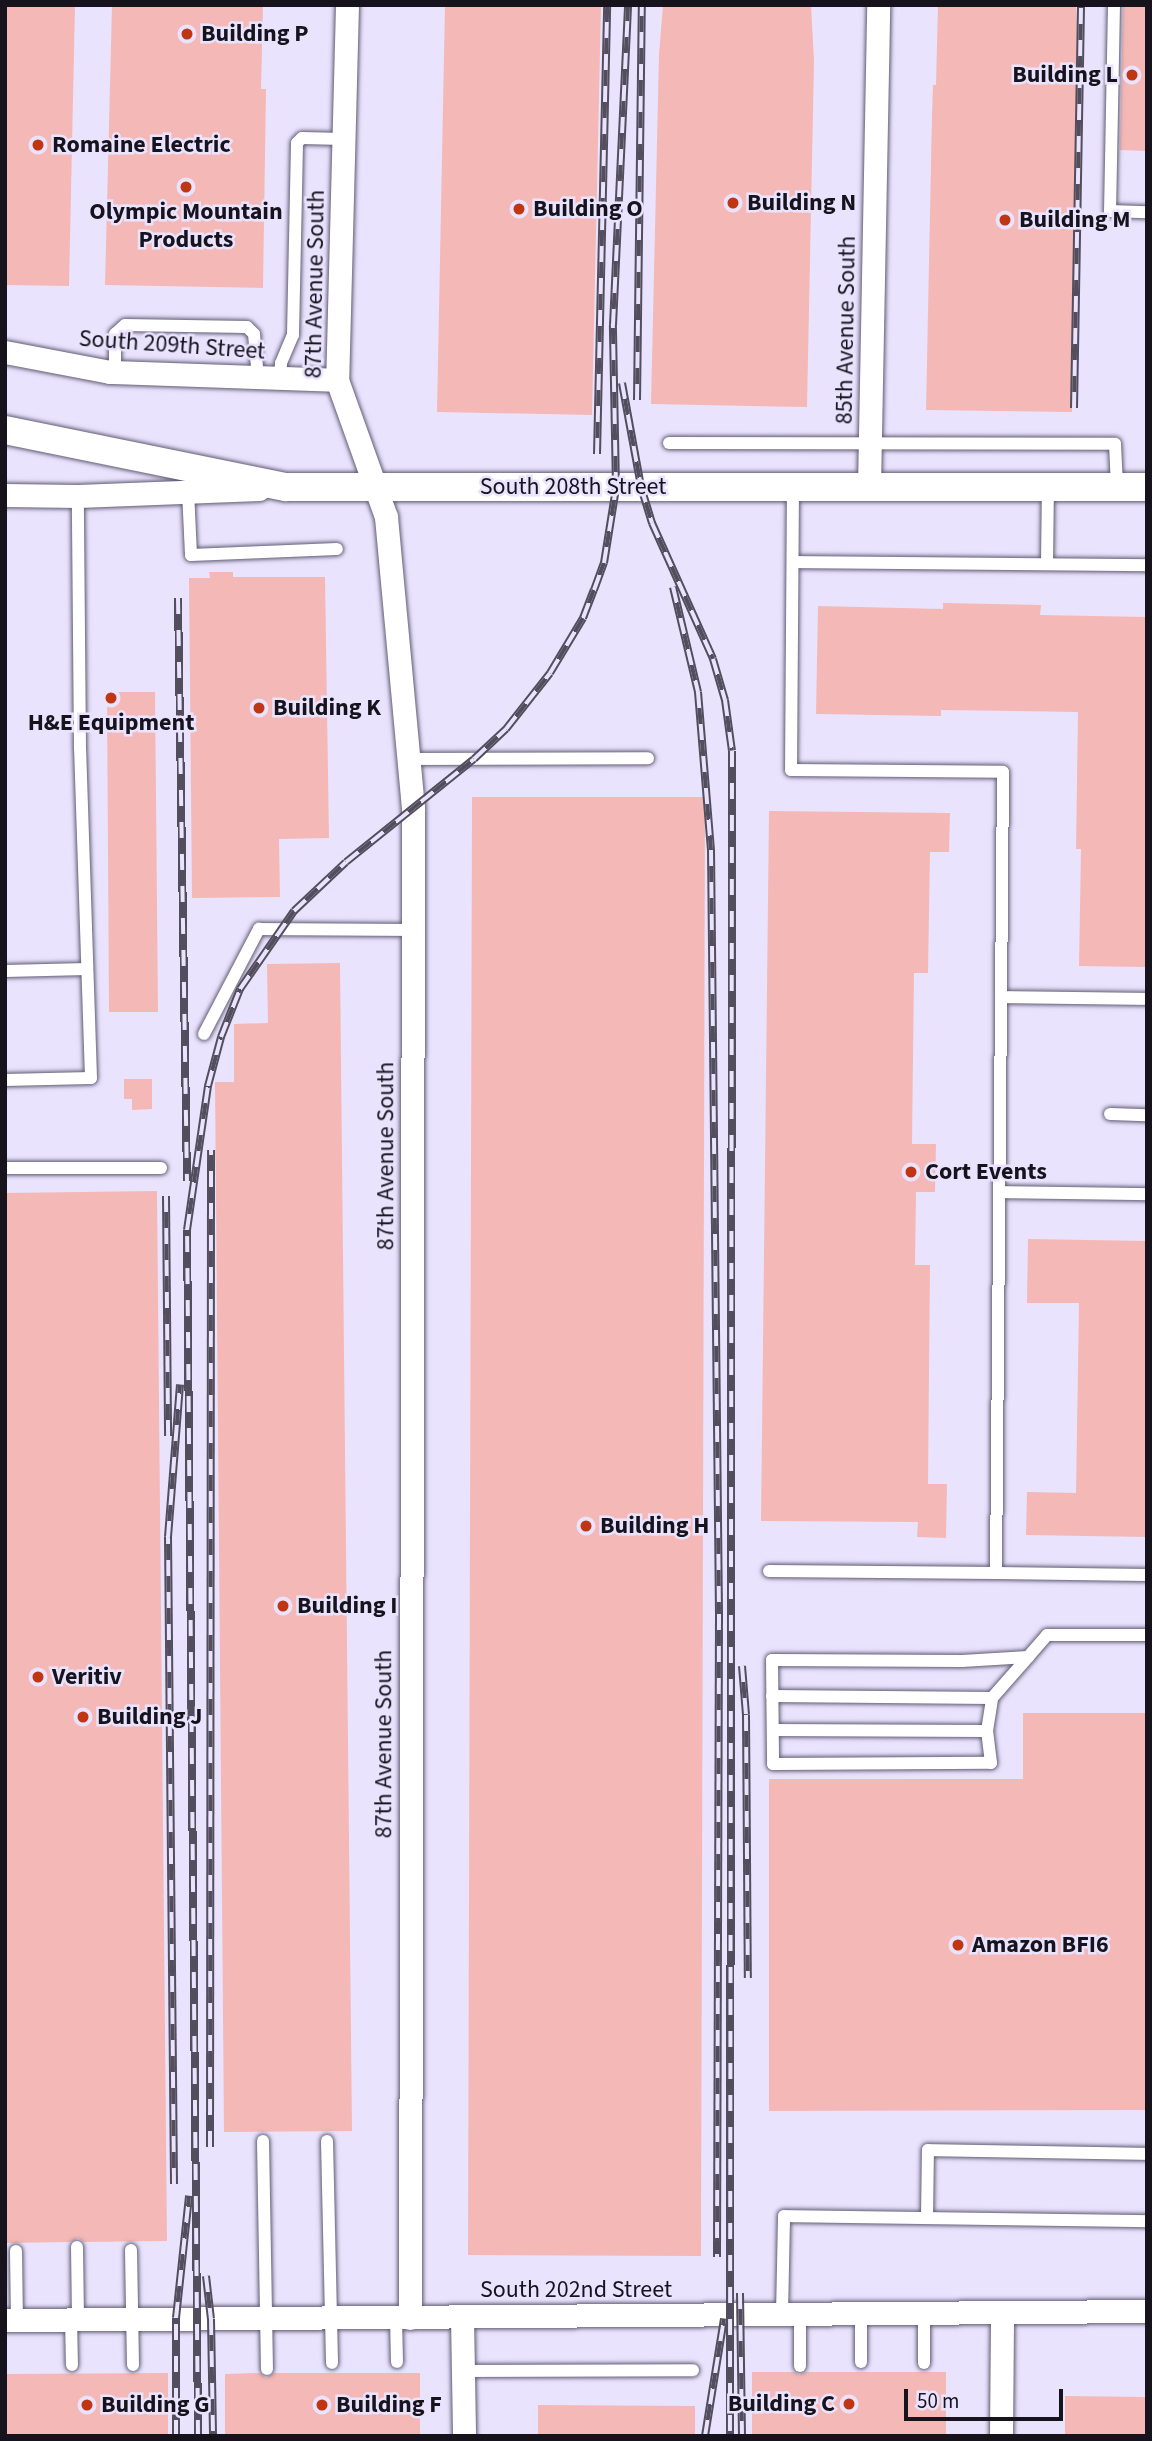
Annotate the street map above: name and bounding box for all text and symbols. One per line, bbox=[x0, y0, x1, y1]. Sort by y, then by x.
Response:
place label: Building P bbox=[201, 20, 309, 48]
marker: Building P bbox=[179, 26, 195, 42]
place label: Building L bbox=[1012, 61, 1118, 89]
marker: Building L bbox=[1124, 67, 1140, 83]
place label: Romaine Electric bbox=[52, 131, 231, 159]
marker: Romaine Electric bbox=[30, 137, 46, 153]
marker: Olympic Mountain Products bbox=[178, 179, 194, 195]
street label: 87th Avenue South bbox=[299, 189, 331, 379]
place label: Building N bbox=[747, 189, 856, 217]
place label: Building O bbox=[533, 195, 643, 223]
marker: Building N bbox=[725, 195, 741, 211]
place label: Olympic Mountain Products bbox=[89, 198, 283, 254]
marker: Building O bbox=[511, 201, 527, 217]
place label: Building M bbox=[1019, 206, 1131, 234]
marker: Building M bbox=[997, 212, 1013, 228]
street label: 85th Avenue South bbox=[830, 235, 862, 425]
street label: South 209th Street bbox=[78, 324, 266, 366]
street label: South 208th Street bbox=[480, 473, 666, 501]
marker: H&E Equipment bbox=[103, 690, 119, 706]
place label: Building K bbox=[273, 694, 381, 722]
marker: Building K bbox=[251, 700, 267, 716]
place label: H&E Equipment bbox=[28, 709, 194, 737]
street label: 87th Avenue South bbox=[372, 1062, 400, 1250]
place label: Cort Events bbox=[925, 1158, 1047, 1186]
marker: Cort Events bbox=[903, 1164, 919, 1180]
place label: Building H bbox=[600, 1512, 710, 1540]
marker: Building H bbox=[578, 1518, 594, 1534]
place label: Building I bbox=[297, 1592, 398, 1620]
marker: Building I bbox=[275, 1598, 291, 1614]
street label: 87th Avenue South bbox=[370, 1650, 398, 1838]
place label: Veritiv bbox=[52, 1663, 122, 1691]
marker: Veritiv bbox=[30, 1669, 46, 1685]
place label: Building J bbox=[97, 1703, 203, 1731]
marker: Building J bbox=[75, 1709, 91, 1725]
place label: Amazon BFI6 bbox=[972, 1931, 1109, 1959]
marker: Amazon BFI6 bbox=[950, 1937, 966, 1953]
street label: South 202nd Street bbox=[480, 2276, 672, 2304]
scale bar bbox=[907, 2374, 1066, 2418]
text: 50 m bbox=[917, 2386, 959, 2416]
place label: Building C bbox=[728, 2390, 835, 2418]
place label: Building G bbox=[101, 2391, 210, 2419]
place label: Building F bbox=[336, 2391, 442, 2419]
marker: Building C bbox=[841, 2396, 857, 2412]
marker: Building G bbox=[79, 2397, 95, 2413]
marker: Building F bbox=[314, 2397, 330, 2413]

